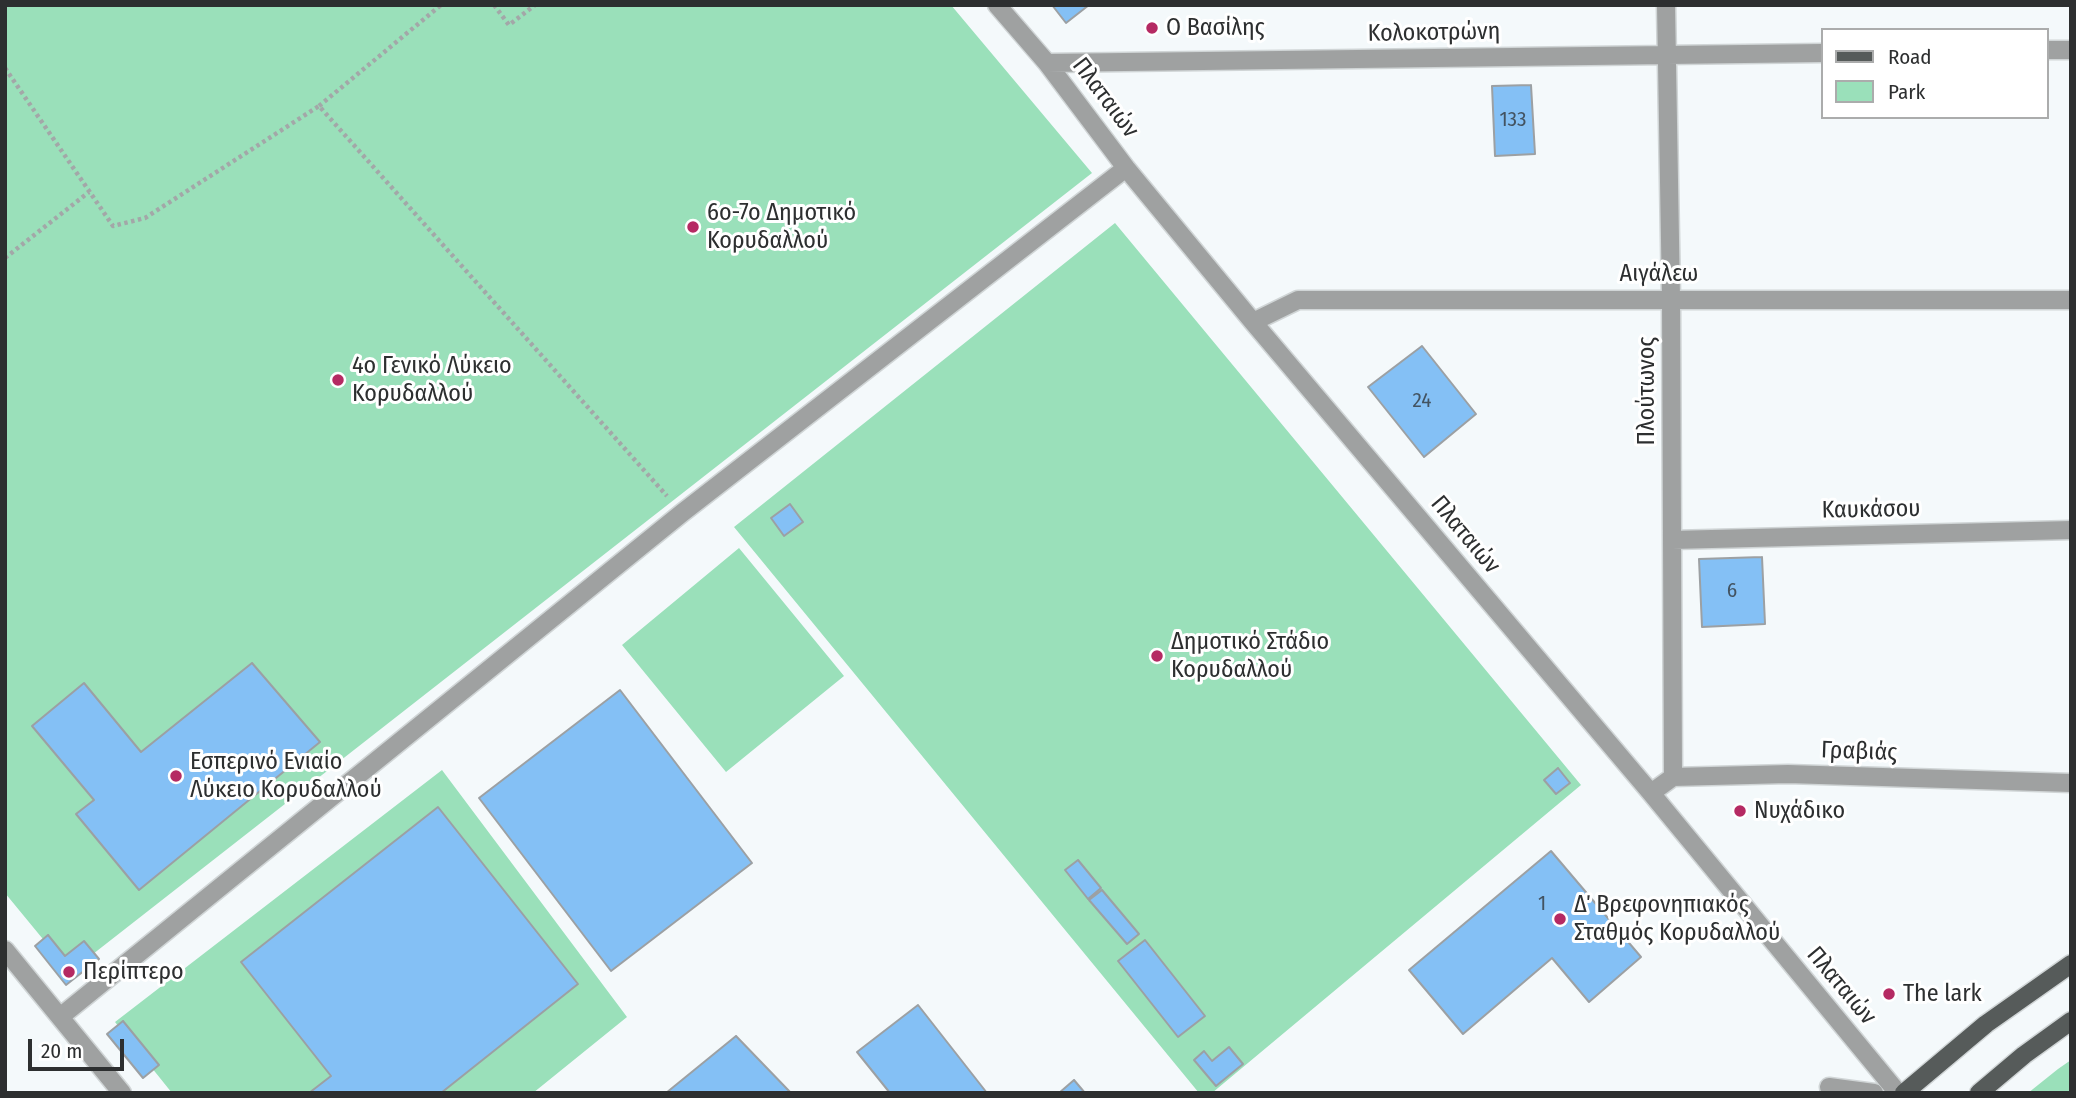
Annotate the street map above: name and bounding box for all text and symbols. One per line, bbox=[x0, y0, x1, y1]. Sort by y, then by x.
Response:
place label: Ο Βασίλης bbox=[1166, 14, 1265, 42]
street label: Κολοκοτρώνη bbox=[1367, 17, 1501, 49]
marker: Ο Βασίλης bbox=[1144, 20, 1160, 36]
legend bbox=[1820, 28, 2048, 119]
text: Road bbox=[1888, 44, 1932, 70]
street label: Πλαταιών bbox=[1066, 52, 1144, 144]
text: Park bbox=[1888, 79, 1925, 105]
house number: 133 bbox=[1499, 107, 1527, 133]
place label: 6ο-7ο Δημοτικό Κορυδαλλού bbox=[707, 199, 856, 255]
marker: 6ο-7ο Δημοτικό Κορυδαλλού bbox=[685, 219, 701, 235]
street label: Αιγάλεω bbox=[1620, 260, 1698, 288]
street label: Πλούτωνος bbox=[1633, 337, 1661, 445]
place label: 4ο Γενικό Λύκειο Κορυδαλλού bbox=[352, 352, 512, 408]
marker: 4ο Γενικό Λύκειο Κορυδαλλού bbox=[330, 372, 346, 388]
house number: 24 bbox=[1412, 388, 1432, 414]
street label: Πλαταιών bbox=[1424, 490, 1506, 580]
street label: Καυκάσου bbox=[1821, 495, 1921, 525]
house number: 6 bbox=[1727, 578, 1737, 604]
place label: Δημοτικό Στάδιο Κορυδαλλού bbox=[1171, 628, 1329, 684]
marker: Δημοτικό Στάδιο Κορυδαλλού bbox=[1149, 648, 1165, 664]
street label: Γραβιάς bbox=[1820, 736, 1898, 768]
place label: Εσπερινό Ενιαίο Λύκειο Κορυδαλλού bbox=[190, 748, 382, 804]
marker: Εσπερινό Ενιαίο Λύκειο Κορυδαλλού bbox=[168, 768, 184, 784]
place label: Νυχάδικο bbox=[1754, 797, 1845, 825]
marker: Νυχάδικο bbox=[1732, 803, 1748, 819]
house number: 1 bbox=[1538, 891, 1546, 917]
place label: Δ΄ Βρεφονηπιακός Σταθμός Κορυδαλλού bbox=[1574, 891, 1780, 947]
marker: Δ΄ Βρεφονηπιακός Σταθμός Κορυδαλλού bbox=[1552, 911, 1568, 927]
street label: Πλαταιών bbox=[1800, 941, 1882, 1031]
place label: Περίπτερο bbox=[83, 958, 184, 986]
marker: Περίπτερο bbox=[61, 964, 77, 980]
place label: The lark bbox=[1903, 980, 1982, 1008]
marker: The lark bbox=[1881, 986, 1897, 1002]
scale bar bbox=[32, 1024, 128, 1068]
text: 20 m bbox=[41, 1038, 82, 1064]

